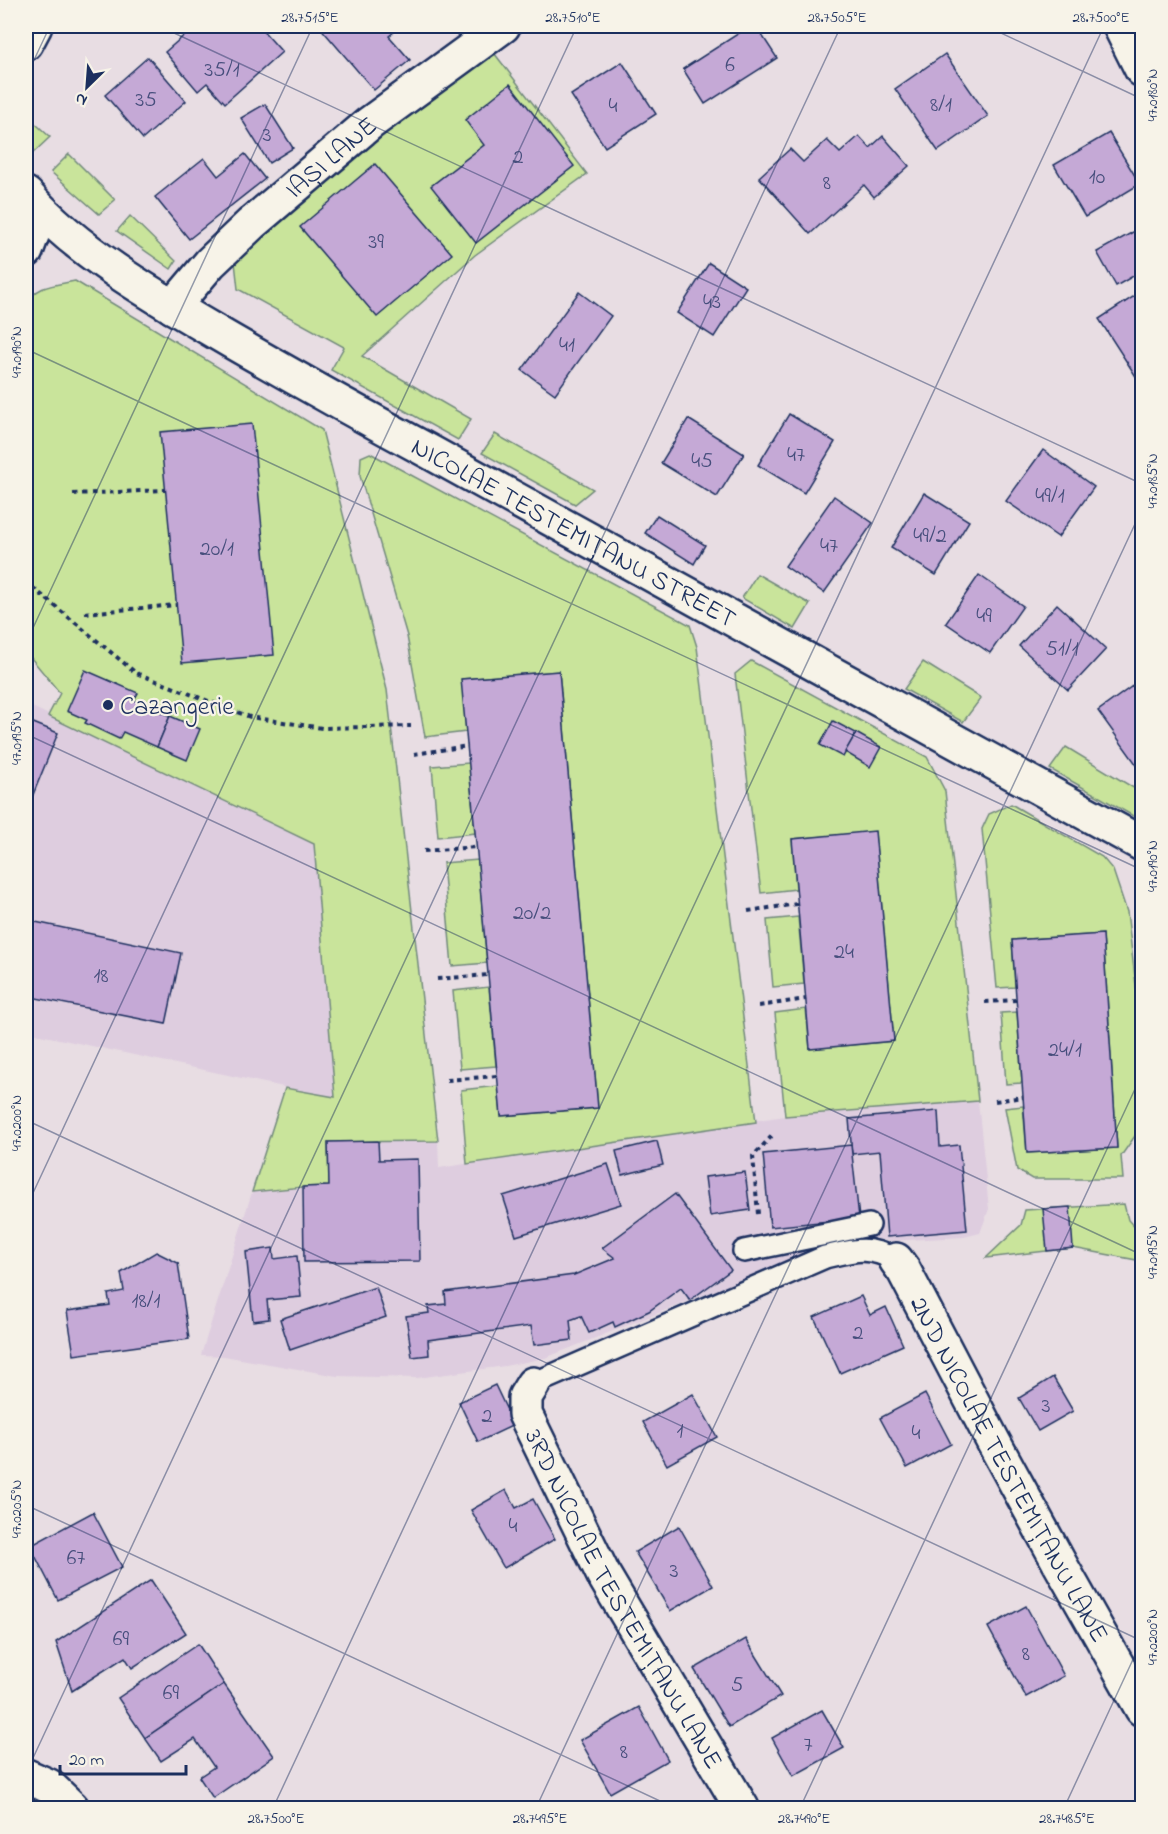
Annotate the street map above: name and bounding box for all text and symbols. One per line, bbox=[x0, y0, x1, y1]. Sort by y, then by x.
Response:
text: 28.7515°E bbox=[281, 7, 339, 29]
text: 28.7510°E bbox=[545, 7, 601, 29]
text: 28.7505°E bbox=[807, 7, 867, 29]
text: 28.7500°E bbox=[1073, 7, 1129, 29]
house number: 6 bbox=[725, 50, 735, 82]
house number: 35/1 bbox=[204, 55, 240, 87]
north arrow bbox=[57, 57, 117, 117]
text: 47.0180°N bbox=[1142, 69, 1164, 121]
house number: 35 bbox=[135, 85, 157, 117]
text: N bbox=[71, 86, 91, 112]
house number: 8/1 bbox=[930, 90, 952, 122]
house number: 4 bbox=[608, 91, 618, 123]
street label: IAȘI LANE bbox=[278, 109, 387, 209]
house number: 3 bbox=[262, 120, 272, 152]
house number: 2 bbox=[513, 142, 524, 174]
house number: 10 bbox=[1089, 162, 1105, 194]
house number: 8 bbox=[823, 168, 831, 200]
house number: 39 bbox=[368, 227, 384, 259]
house number: 43 bbox=[703, 287, 721, 319]
text: 47.0190°N bbox=[6, 326, 28, 378]
house number: 41 bbox=[559, 330, 575, 362]
street label: NICOLAE TESTEMIȚANU STREET bbox=[404, 429, 742, 639]
house number: 47 bbox=[787, 440, 805, 472]
house number: 45 bbox=[691, 446, 713, 478]
text: 47.0185°N bbox=[1142, 453, 1164, 509]
house number: 49/1 bbox=[1035, 481, 1065, 513]
house number: 49/2 bbox=[913, 521, 947, 553]
house number: 47 bbox=[820, 531, 838, 563]
house number: 20/1 bbox=[200, 534, 234, 566]
house number: 49 bbox=[976, 601, 992, 633]
house number: 51/1 bbox=[1045, 634, 1079, 666]
place label: Cazangerie bbox=[120, 689, 234, 727]
marker: Cazangerie bbox=[101, 698, 115, 712]
text: 47.0195°N bbox=[6, 711, 28, 765]
text: 47.0190°N bbox=[1142, 840, 1164, 892]
house number: 20/2 bbox=[513, 898, 551, 930]
house number: 24 bbox=[834, 937, 854, 969]
house number: 18 bbox=[93, 961, 109, 993]
house number: 24/1 bbox=[1048, 1035, 1082, 1067]
text: 47.0200°N bbox=[6, 1095, 28, 1151]
text: 47.0195°N bbox=[1142, 1225, 1164, 1279]
house number: 18/1 bbox=[131, 1286, 161, 1318]
street label: 2ND NICOLAE TESTEMIȚANU LANE bbox=[898, 1290, 1117, 1650]
house number: 2 bbox=[853, 1318, 864, 1350]
house number: 3 bbox=[1041, 1391, 1051, 1423]
house number: 2 bbox=[482, 1401, 493, 1433]
house number: 1 bbox=[677, 1416, 684, 1448]
house number: 4 bbox=[911, 1418, 921, 1450]
street label: 3RD NICOLAE TESTEMIȚANU LANE bbox=[513, 1423, 731, 1777]
text: 47.0205°N bbox=[6, 1480, 28, 1538]
house number: 4 bbox=[508, 1511, 518, 1543]
house number: 67 bbox=[67, 1543, 85, 1575]
house number: 3 bbox=[669, 1556, 679, 1588]
text: 47.0200°N bbox=[1142, 1609, 1164, 1665]
house number: 69 bbox=[113, 1624, 130, 1656]
house number: 8 bbox=[1022, 1639, 1030, 1671]
house number: 5 bbox=[731, 1670, 743, 1702]
house number: 69 bbox=[163, 1678, 180, 1710]
house number: 7 bbox=[803, 1730, 813, 1762]
house number: 8 bbox=[620, 1737, 628, 1769]
scale bar bbox=[60, 1738, 186, 1776]
text: 20 m bbox=[69, 1748, 104, 1774]
text: 28.7500°E bbox=[248, 1808, 304, 1830]
text: 28.7495°E bbox=[513, 1808, 567, 1830]
text: 28.7490°E bbox=[778, 1808, 830, 1830]
text: 28.7485°E bbox=[1039, 1808, 1095, 1830]

